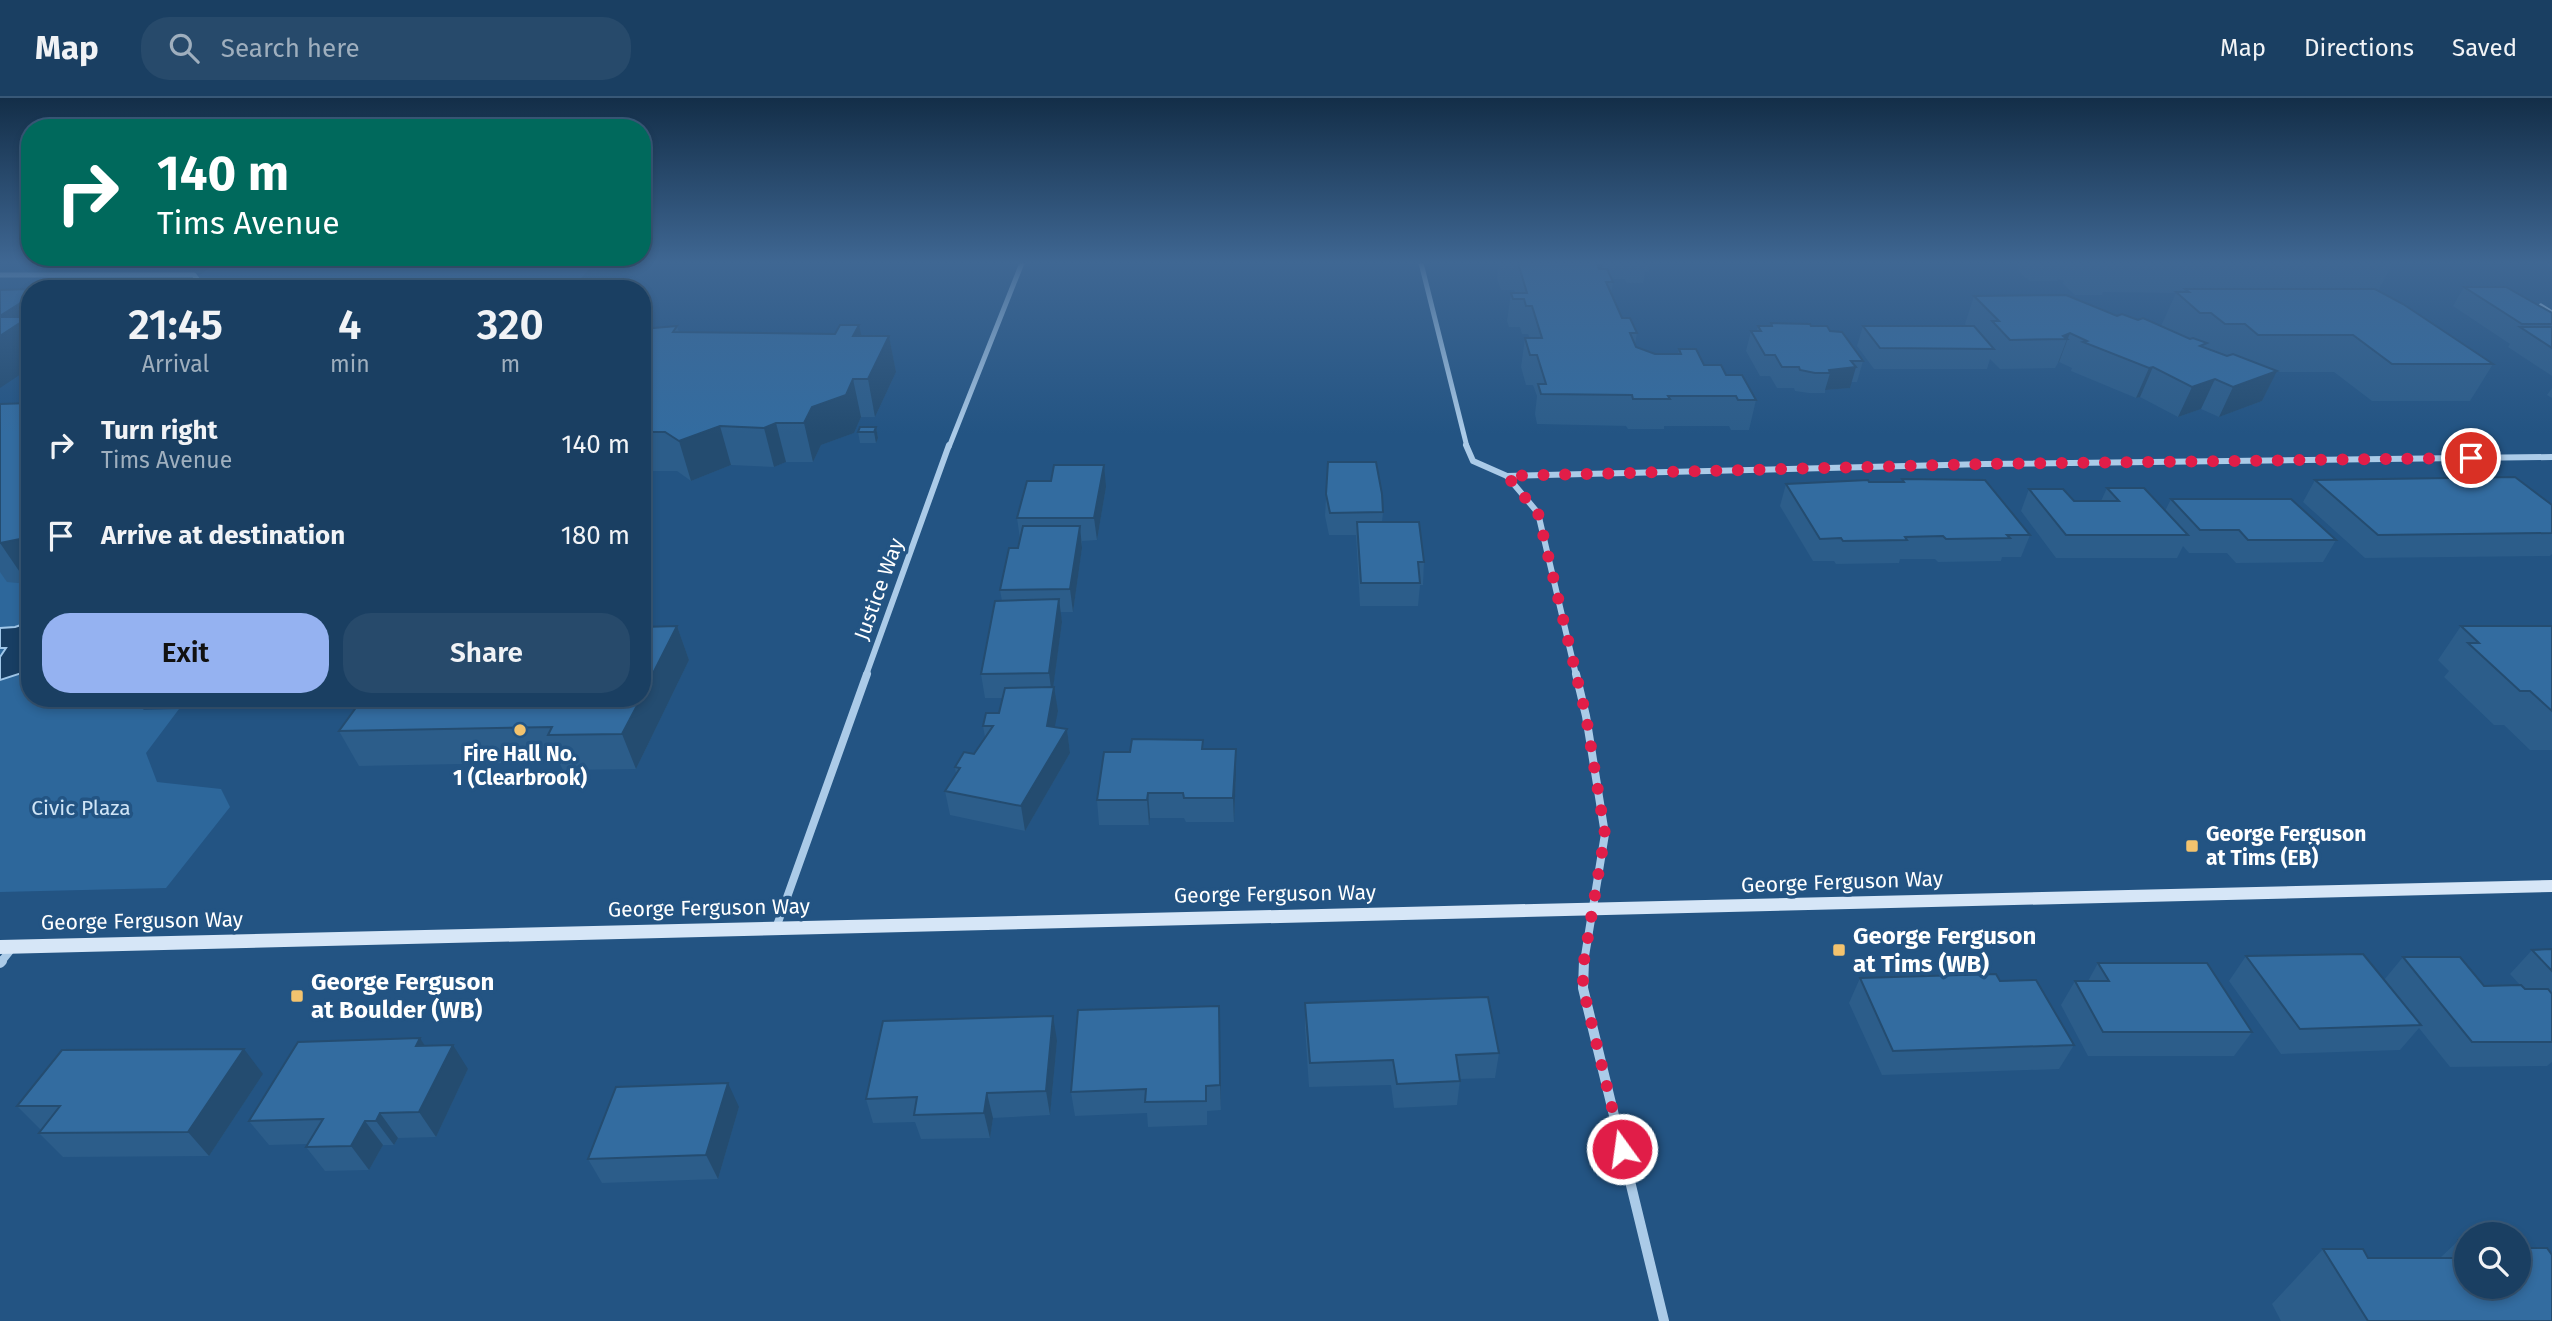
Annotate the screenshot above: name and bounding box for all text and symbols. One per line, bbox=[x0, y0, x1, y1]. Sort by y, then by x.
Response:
search box bbox=[141, 17, 631, 80]
text: Map bbox=[35, 28, 99, 68]
icon: search bbox=[165, 29, 203, 67]
text: Search here bbox=[221, 33, 360, 64]
text: Map bbox=[2220, 34, 2266, 62]
text: Directions bbox=[2304, 34, 2414, 62]
text: Saved bbox=[2452, 34, 2517, 62]
text: 140 m bbox=[157, 144, 289, 203]
icon: right bbox=[42, 147, 133, 238]
text: Tims Avenue bbox=[157, 204, 340, 242]
text: 21:45 bbox=[128, 300, 223, 350]
text: 4 bbox=[338, 300, 362, 350]
text: 320 bbox=[477, 300, 544, 350]
text: Arrival bbox=[142, 350, 209, 378]
text: min bbox=[330, 350, 370, 378]
text: m bbox=[500, 350, 520, 378]
text: Turn right bbox=[101, 415, 218, 446]
icon: right bbox=[42, 426, 80, 464]
pin bbox=[2441, 428, 2501, 488]
text: 140 m bbox=[561, 429, 630, 460]
icon: arrive bbox=[2452, 439, 2490, 477]
text: Tims Avenue bbox=[101, 446, 232, 474]
icon: arrive bbox=[42, 517, 80, 555]
text: Arrive at destination bbox=[101, 520, 345, 551]
text: 180 m bbox=[561, 520, 630, 551]
street label: Justice Way bbox=[849, 534, 910, 644]
button: Exit bbox=[42, 613, 329, 693]
button: Share bbox=[343, 613, 630, 693]
marker: Fire Hall No. 1 (Clearbrook) bbox=[512, 722, 528, 738]
place label: Fire Hall No. 1 (Clearbrook) bbox=[453, 741, 587, 791]
park label: Civic Plaza bbox=[31, 795, 131, 821]
place label: George Ferguson at Tims (EB) bbox=[2206, 821, 2366, 871]
marker: George Ferguson at Tims (EB) bbox=[2184, 838, 2200, 854]
street label: George Ferguson Way bbox=[1741, 865, 1944, 899]
street label: George Ferguson Way bbox=[1174, 879, 1377, 909]
street label: George Ferguson Way bbox=[608, 893, 811, 923]
street label: George Ferguson Way bbox=[41, 906, 244, 936]
place label: George Ferguson at Tims (WB) bbox=[1853, 922, 2036, 978]
marker: George Ferguson at Tims (WB) bbox=[1831, 942, 1847, 958]
place label: George Ferguson at Boulder (WB) bbox=[311, 968, 494, 1024]
marker: George Ferguson at Boulder (WB) bbox=[289, 988, 305, 1004]
position arrow bbox=[1585, 1112, 1659, 1186]
map controls bbox=[2454, 1222, 2531, 1299]
button: search bbox=[2454, 1222, 2531, 1299]

